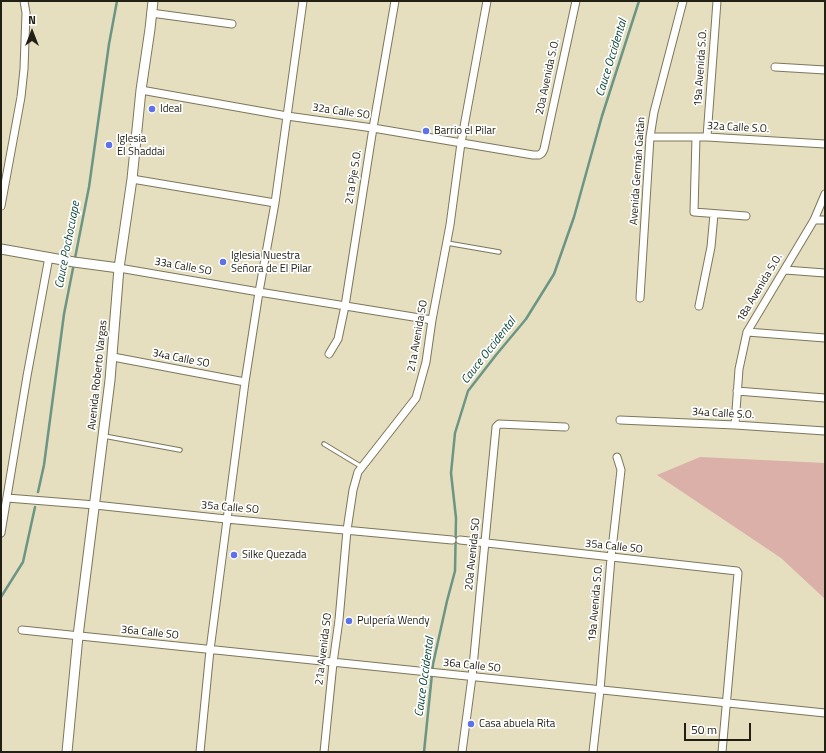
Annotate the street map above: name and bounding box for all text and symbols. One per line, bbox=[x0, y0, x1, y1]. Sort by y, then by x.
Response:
north arrow bbox=[12, 12, 52, 52]
text: N bbox=[28, 12, 36, 28]
water label: Cauce Occidental bbox=[593, 17, 631, 99]
street label: 19a Avenida S.O. bbox=[692, 29, 710, 107]
street label: 20a Avenida S.O. bbox=[534, 38, 562, 116]
street label: 32a Calle SO bbox=[311, 101, 371, 123]
place label: Ideal bbox=[160, 102, 182, 116]
marker: Ideal bbox=[147, 104, 157, 114]
street label: Avenida Germán Gaitán bbox=[628, 117, 648, 225]
street label: 32a Calle S.O. bbox=[706, 120, 770, 136]
place label: Barrio el Pilar bbox=[434, 124, 496, 138]
marker: Barrio el Pilar bbox=[421, 126, 431, 136]
place label: Iglesia El Shaddai bbox=[117, 132, 165, 158]
marker: Iglesia El Shaddai bbox=[104, 140, 114, 150]
street label: 21a Pje S.O. bbox=[343, 149, 365, 205]
water label: Cauce Pochocuape bbox=[52, 200, 84, 290]
place label: Iglesia Nuestra Señora de El Pilar bbox=[231, 249, 312, 275]
street label: 18a Avenida S.O. bbox=[734, 252, 786, 324]
street label: 33a Calle SO bbox=[153, 255, 213, 279]
marker: Iglesia Nuestra Señora de El Pilar bbox=[218, 257, 228, 267]
street label: 21a Avenida SO bbox=[405, 299, 431, 373]
water label: Cauce Occidental bbox=[459, 315, 519, 387]
street label: Avenida Roberto Vargas bbox=[86, 319, 110, 431]
street label: 34a Calle SO bbox=[151, 347, 211, 371]
street label: 34a Calle S.O. bbox=[691, 406, 755, 422]
street label: 35a Calle SO bbox=[201, 499, 259, 517]
street label: 20a Avenida SO bbox=[463, 517, 483, 591]
street label: 35a Calle SO bbox=[584, 537, 644, 557]
place label: Silke Quezada bbox=[242, 548, 307, 562]
marker: Silke Quezada bbox=[229, 550, 239, 560]
street label: 19a Avenida S.O. bbox=[586, 564, 606, 642]
street label: 21a Avenida SO bbox=[313, 612, 335, 686]
place label: Pulpería Wendy bbox=[357, 614, 430, 628]
marker: Pulpería Wendy bbox=[344, 616, 354, 626]
street label: 36a Calle SO bbox=[120, 623, 180, 643]
water label: Cauce Occidental bbox=[412, 636, 438, 718]
street label: 36a Calle SO bbox=[442, 656, 502, 676]
scale bar bbox=[686, 715, 753, 741]
place label: Casa abuela Rita bbox=[479, 717, 555, 731]
marker: Casa abuela Rita bbox=[466, 719, 476, 729]
text: 50 m bbox=[691, 720, 717, 739]

